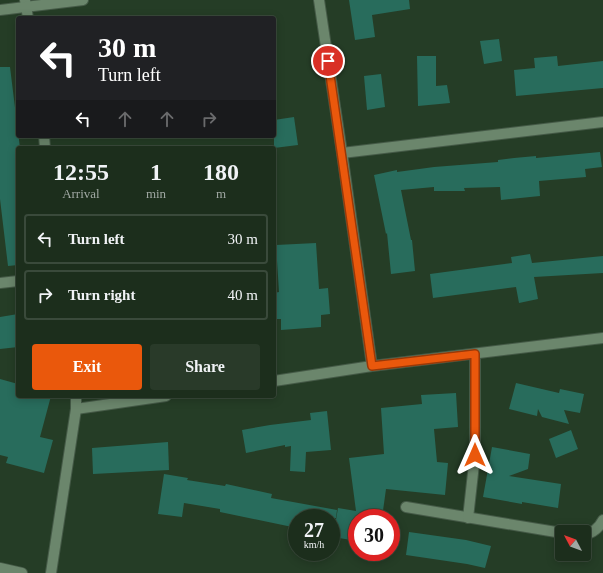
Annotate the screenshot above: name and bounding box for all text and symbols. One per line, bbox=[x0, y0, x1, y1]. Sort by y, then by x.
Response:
icon: left bbox=[32, 32, 84, 84]
text: 30 m bbox=[98, 32, 156, 63]
pin bbox=[311, 44, 345, 78]
icon: arrive bbox=[317, 50, 339, 72]
text: Turn left bbox=[98, 65, 161, 85]
icon: left bbox=[72, 108, 94, 130]
icon: ahead bbox=[114, 108, 136, 130]
icon: ahead bbox=[156, 108, 178, 130]
icon: right bbox=[198, 108, 220, 130]
text: 12:55 bbox=[53, 159, 109, 185]
text: 1 bbox=[150, 159, 162, 185]
text: 180 bbox=[203, 159, 239, 185]
text: Arrival bbox=[62, 186, 100, 201]
text: min bbox=[146, 186, 166, 201]
text: m bbox=[216, 186, 226, 201]
icon: left bbox=[34, 228, 56, 250]
text: Turn left bbox=[68, 231, 125, 247]
text: 30 m bbox=[228, 231, 258, 247]
icon: right bbox=[34, 284, 56, 306]
text: Turn right bbox=[68, 287, 135, 303]
text: 40 m bbox=[228, 287, 258, 303]
button: Exit bbox=[32, 344, 142, 390]
button: Share bbox=[150, 344, 260, 390]
position arrow bbox=[454, 434, 496, 476]
speed limit sign: 30 bbox=[348, 509, 400, 561]
text: 27 bbox=[304, 519, 324, 541]
north arrow bbox=[555, 525, 591, 561]
map controls bbox=[555, 525, 591, 561]
text: km/h bbox=[304, 539, 324, 550]

